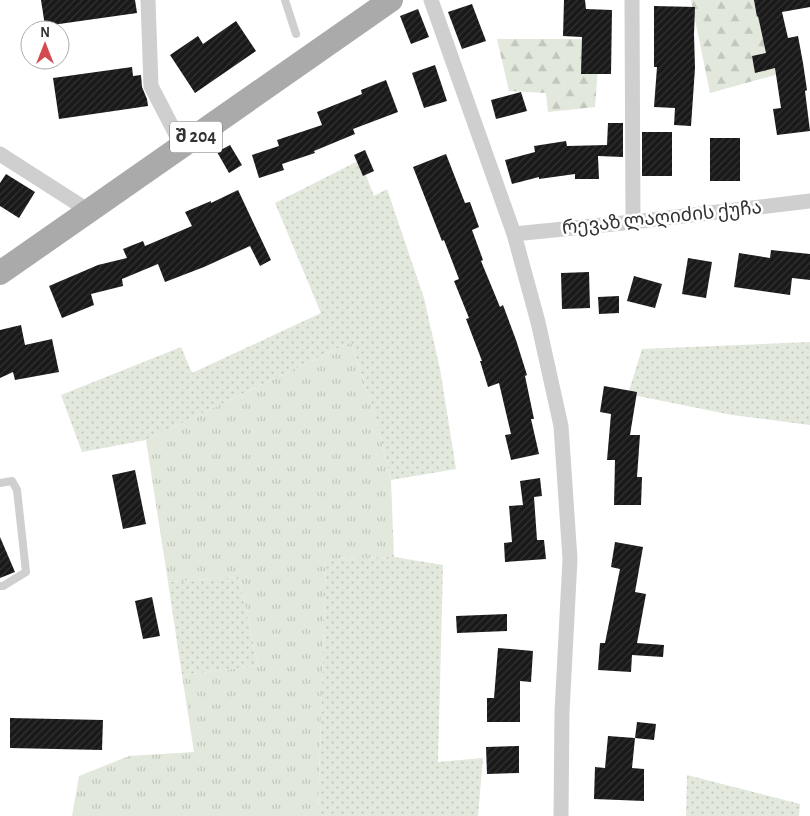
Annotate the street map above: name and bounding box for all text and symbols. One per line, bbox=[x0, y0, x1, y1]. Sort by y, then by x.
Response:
north arrow bbox=[20, 20, 70, 70]
text: N bbox=[40, 26, 50, 40]
road number: შ 204 bbox=[170, 121, 222, 152]
street label: რევაზ ლაღიძის ქუჩა bbox=[561, 197, 763, 240]

